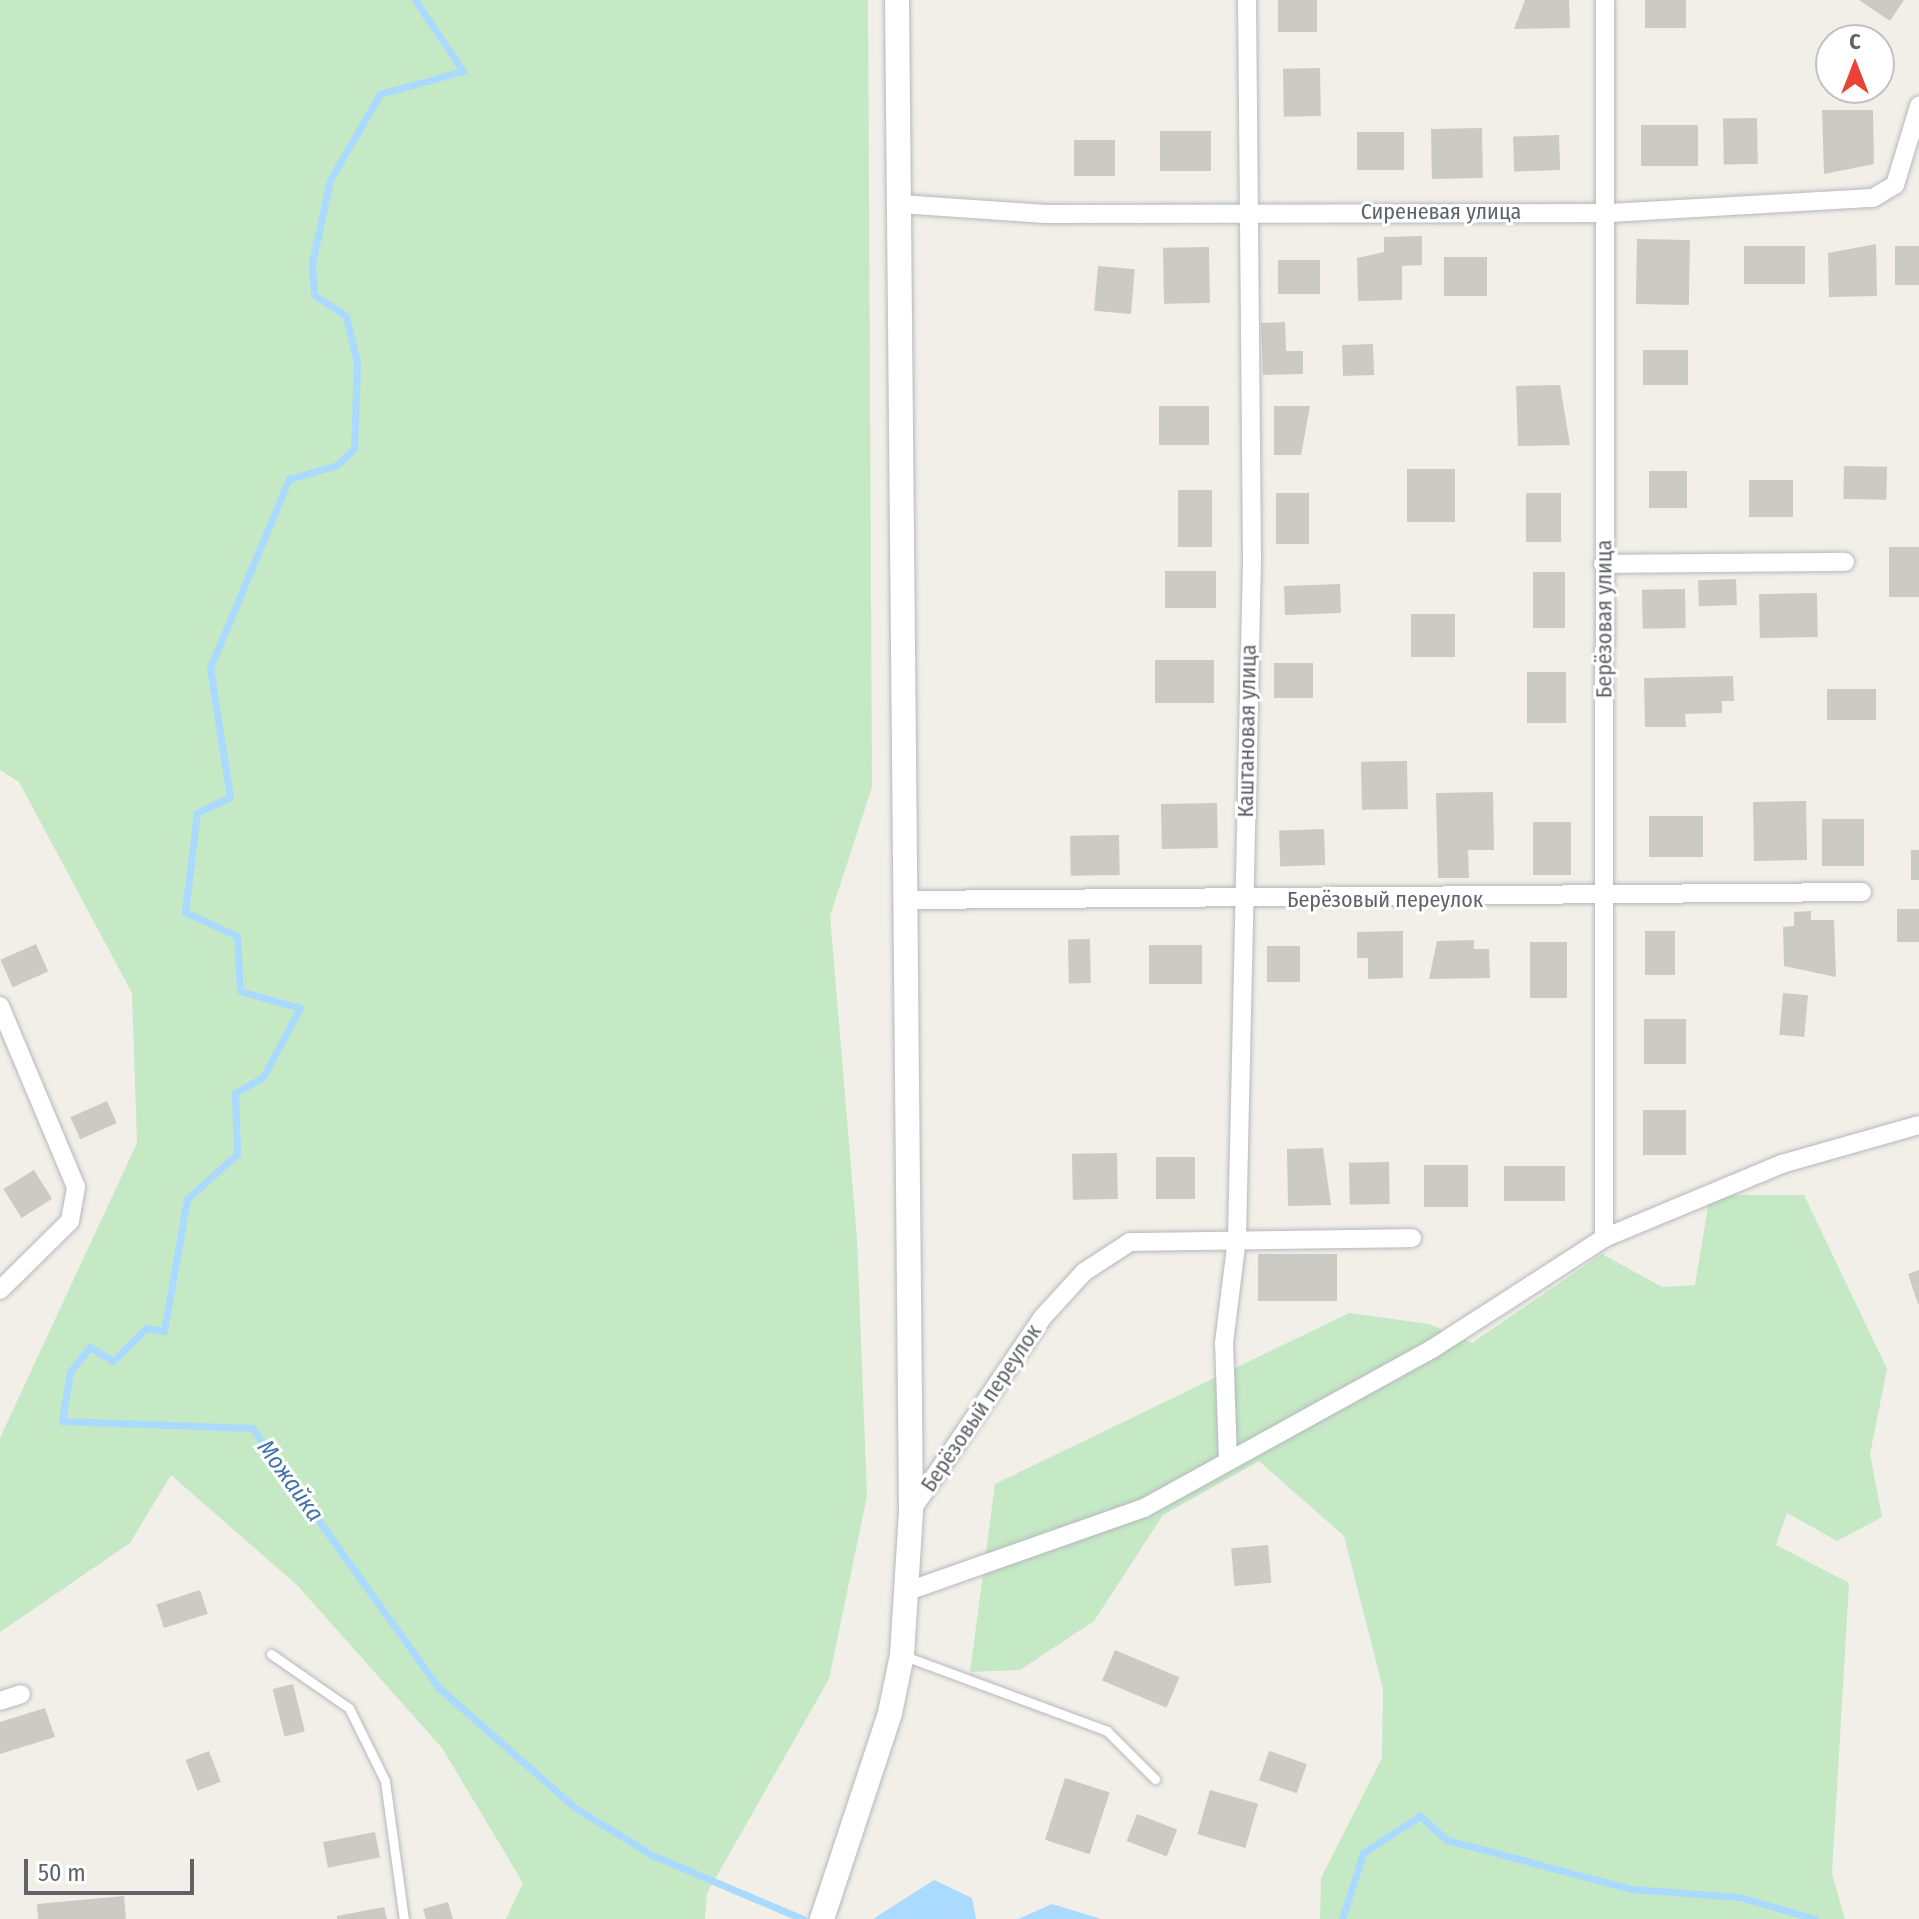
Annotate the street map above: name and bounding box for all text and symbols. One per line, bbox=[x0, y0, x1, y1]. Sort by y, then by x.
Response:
north arrow bbox=[1815, 24, 1895, 104]
text: С bbox=[1849, 28, 1861, 55]
street label: Сиреневая улица bbox=[1361, 199, 1521, 225]
street label: Берёзовая улица bbox=[1591, 540, 1617, 698]
street label: Каштановая улица bbox=[1232, 644, 1262, 818]
street label: Берёзовый переулок bbox=[1287, 887, 1483, 913]
street label: Берёзовый переулок bbox=[915, 1319, 1047, 1497]
water label: Можайка bbox=[251, 1434, 329, 1528]
scale bar bbox=[28, 1843, 198, 1893]
text: 50 m bbox=[38, 1859, 86, 1887]

